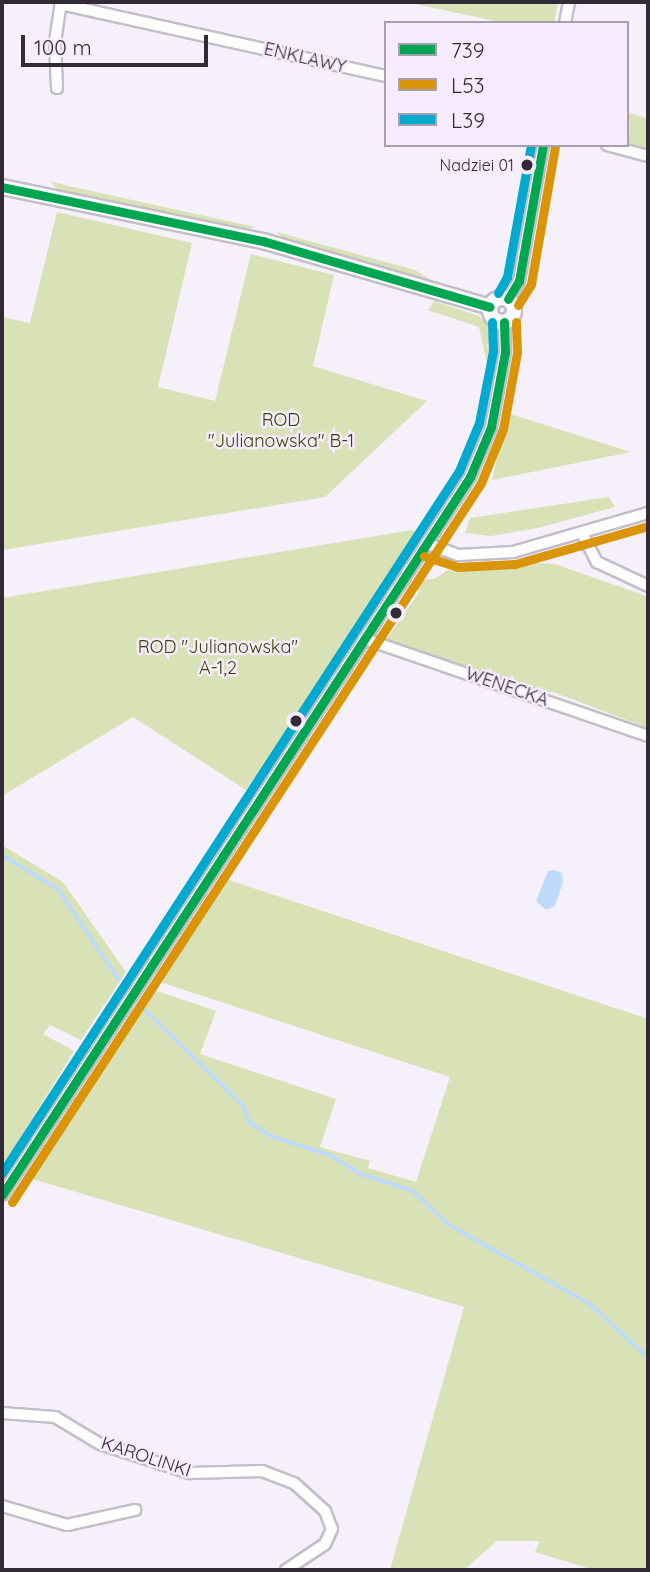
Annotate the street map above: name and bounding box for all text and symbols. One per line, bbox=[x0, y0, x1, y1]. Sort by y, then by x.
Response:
scale bar bbox=[24, 21, 212, 65]
legend bbox=[384, 21, 629, 147]
text: 100 m bbox=[34, 34, 92, 60]
text: 739 bbox=[451, 37, 485, 63]
street label: ENKLAWY bbox=[262, 38, 348, 78]
text: L53 bbox=[451, 72, 485, 98]
text: L39 bbox=[451, 107, 485, 133]
place label: Nadziei 01 bbox=[440, 155, 514, 175]
marker: Nadziei 01 bbox=[520, 158, 534, 172]
park label: ROD "Julianowska" B-1 bbox=[208, 410, 354, 452]
unlabelled marker bbox=[389, 606, 403, 620]
park label: ROD "Julianowska" A-1,2 bbox=[138, 637, 298, 680]
street label: WENECKA bbox=[463, 663, 551, 711]
unlabelled marker bbox=[289, 714, 303, 728]
street label: KAROLINKI bbox=[98, 1432, 194, 1482]

